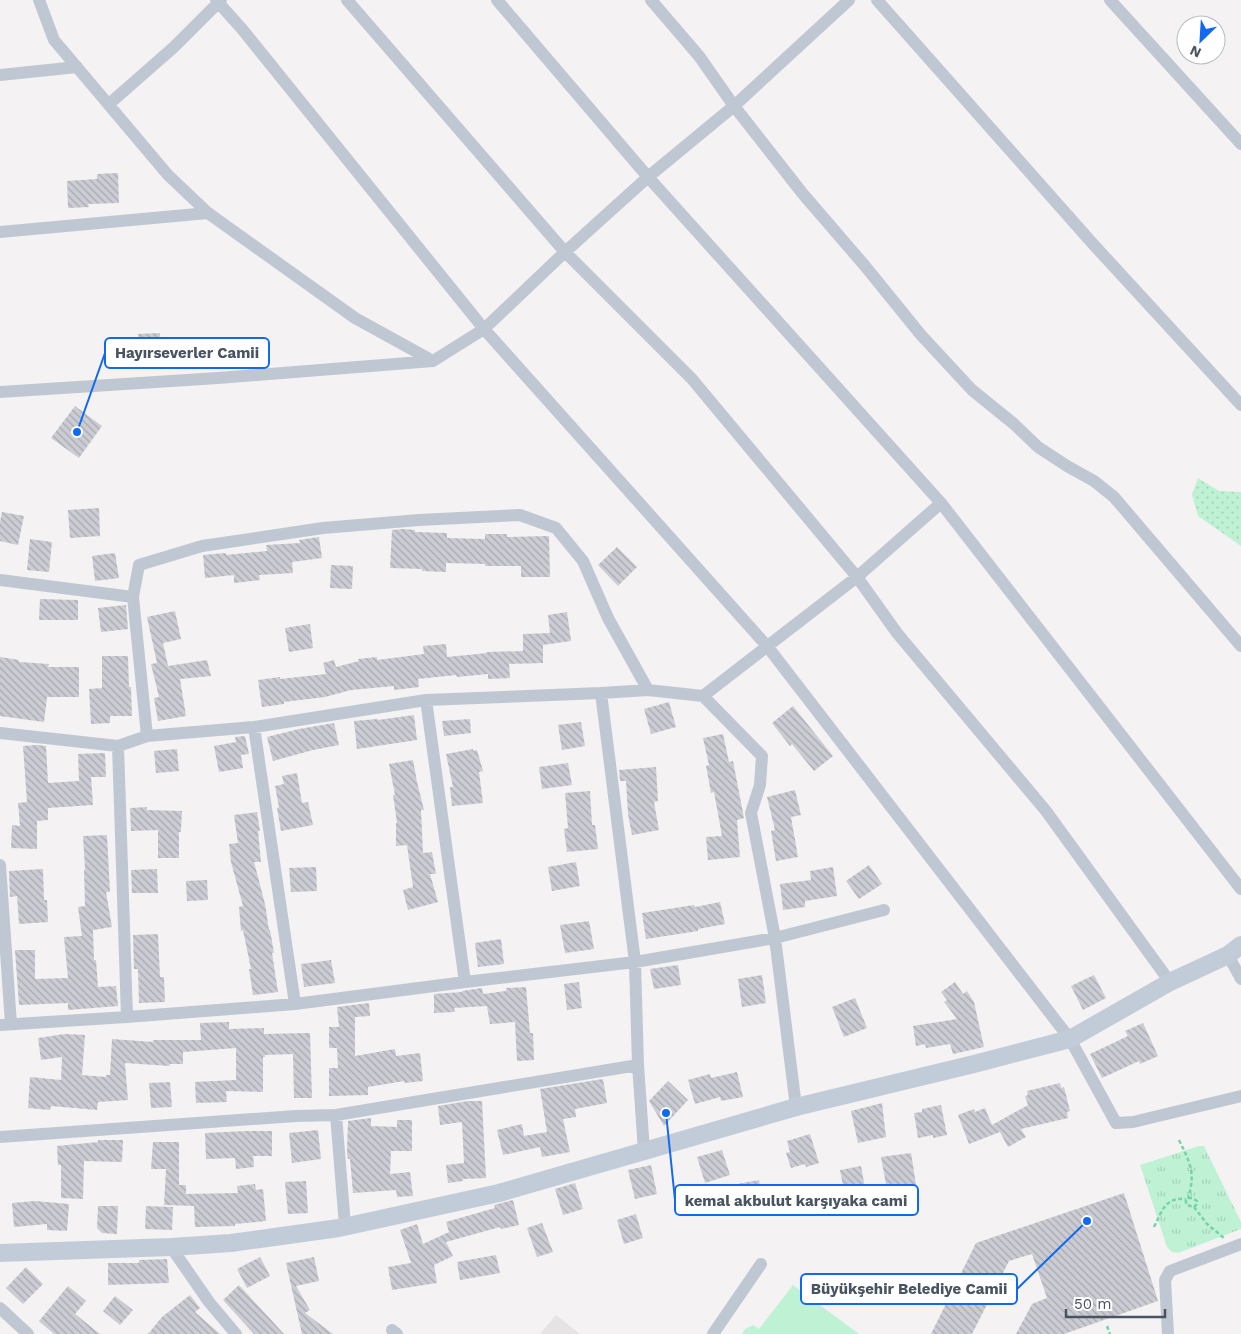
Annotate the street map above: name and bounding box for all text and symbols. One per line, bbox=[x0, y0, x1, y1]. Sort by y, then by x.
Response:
north arrow bbox=[1176, 15, 1226, 65]
text: N bbox=[1187, 42, 1204, 61]
callout: Hayırseverler Camii bbox=[105, 338, 269, 368]
text: Hayırseverler Camii bbox=[115, 344, 259, 362]
callout: kemal akbulut karşıyaka cami bbox=[675, 1185, 918, 1215]
text: kemal akbulut karşıyaka cami bbox=[685, 1192, 907, 1210]
callout: Büyükşehir Belediye Camii bbox=[801, 1274, 1017, 1304]
text: Büyükşehir Belediye Camii bbox=[811, 1280, 1007, 1298]
scale bar bbox=[1066, 1286, 1165, 1318]
text: 50 m bbox=[1074, 1295, 1111, 1313]

